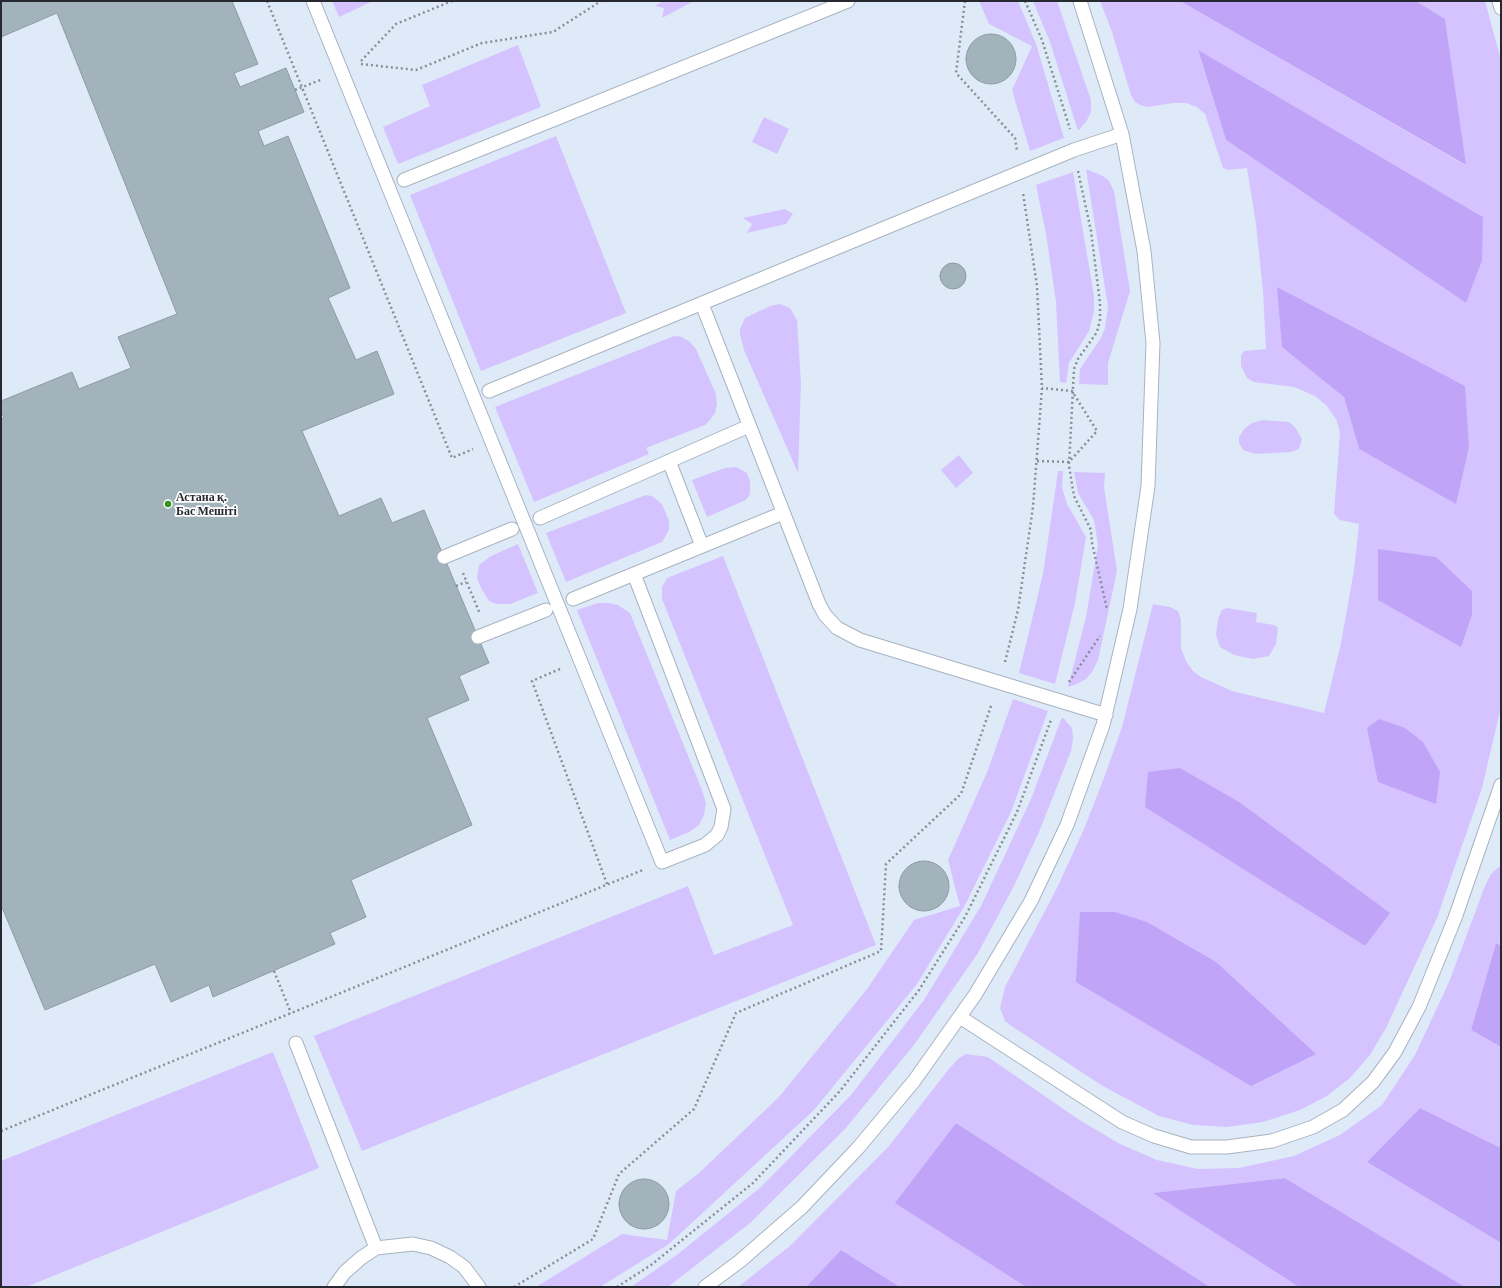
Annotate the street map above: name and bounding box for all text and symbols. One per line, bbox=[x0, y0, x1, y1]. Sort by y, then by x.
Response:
place label: Астана қ. Бас Мешіті bbox=[176, 490, 237, 518]
marker: Астана қ. Бас Мешіті bbox=[163, 499, 173, 509]

